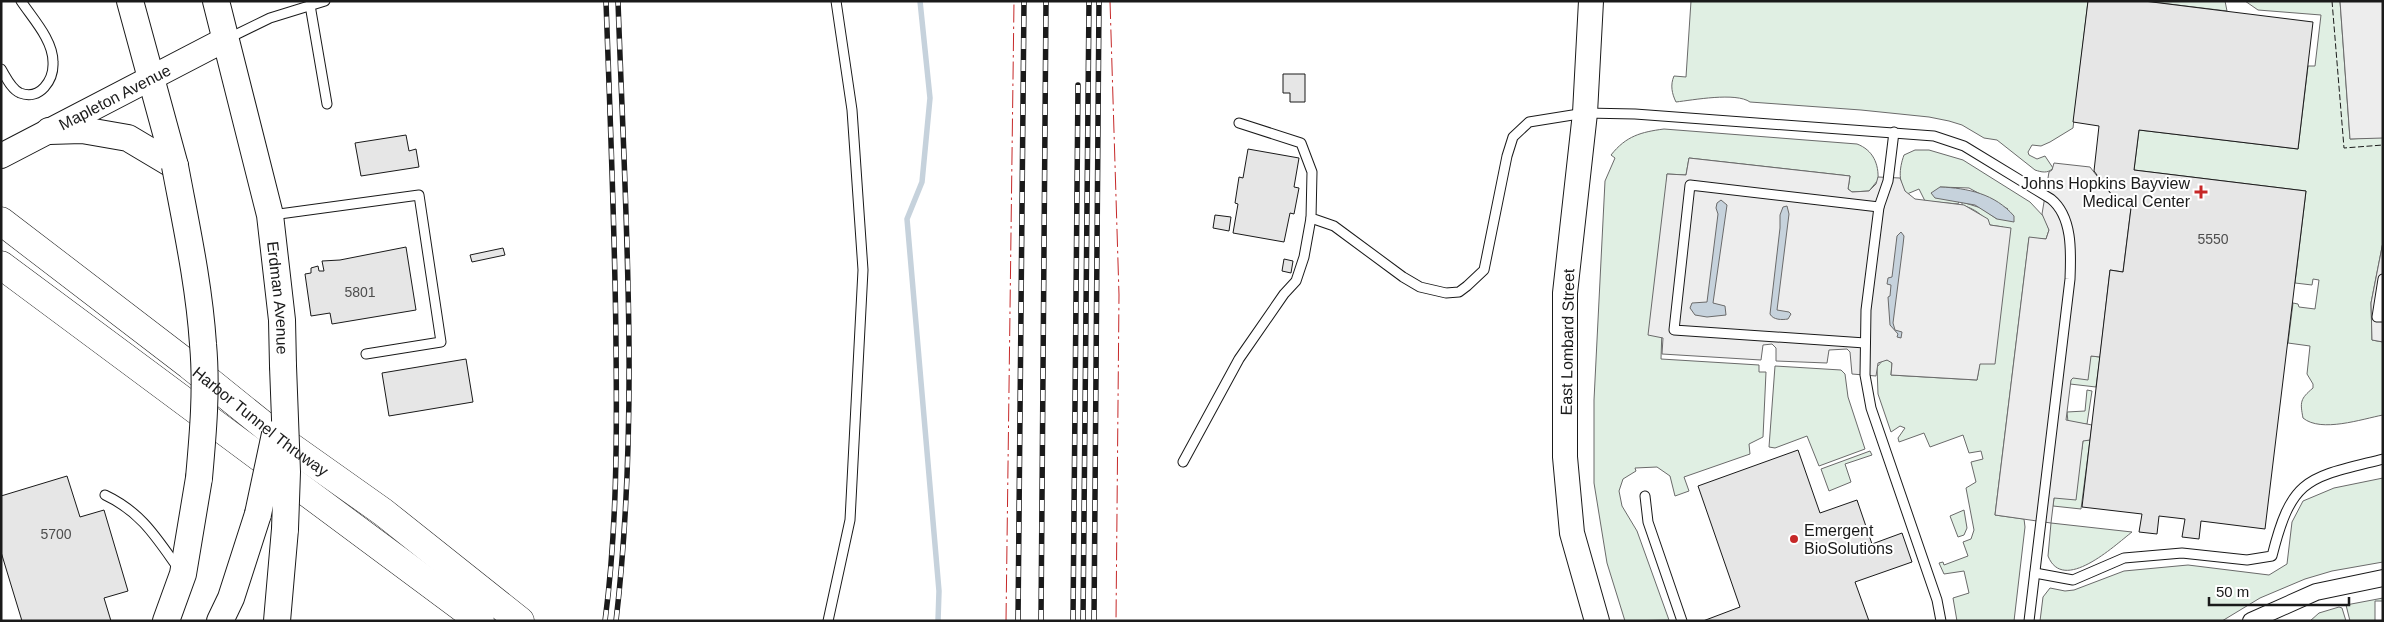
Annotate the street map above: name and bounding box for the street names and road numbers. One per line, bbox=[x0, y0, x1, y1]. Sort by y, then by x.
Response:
street label: Mapleton Avenue bbox=[56, 61, 174, 133]
street label: Erdman Avenue bbox=[264, 240, 291, 355]
street label: East Lombard Street bbox=[1558, 268, 1577, 416]
street label: Harbor Tunnel Thruway bbox=[189, 364, 331, 480]

